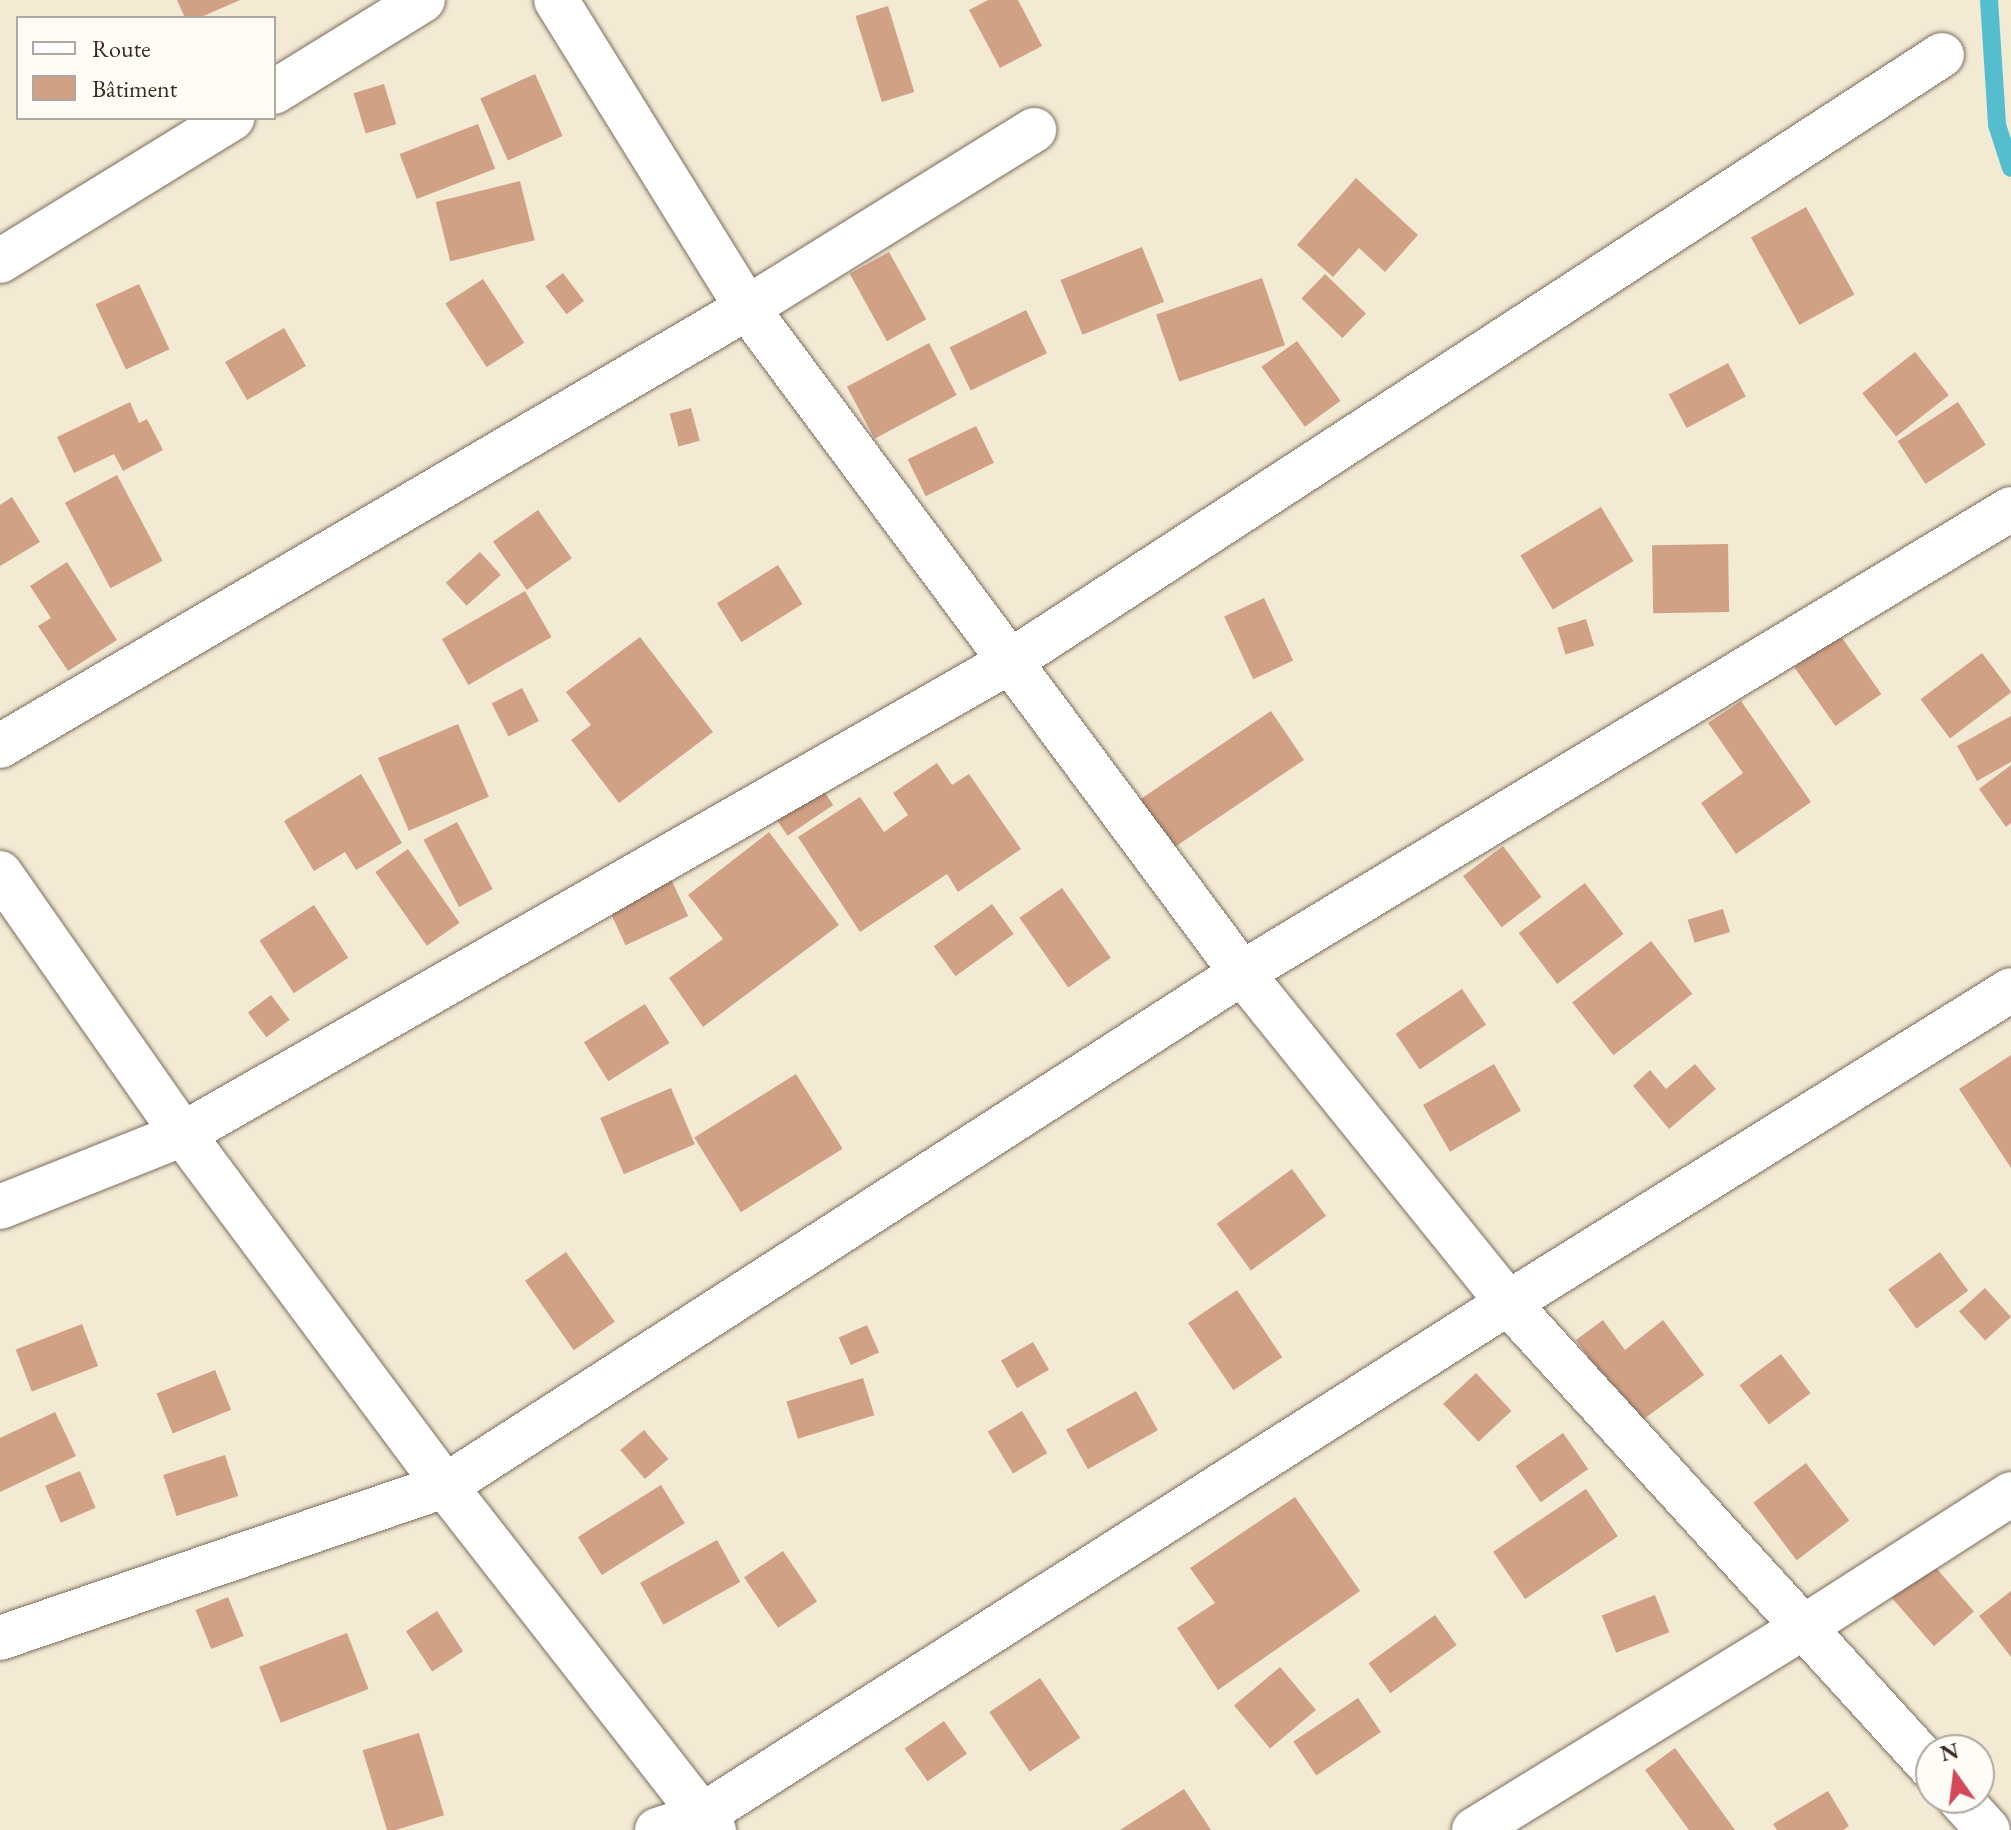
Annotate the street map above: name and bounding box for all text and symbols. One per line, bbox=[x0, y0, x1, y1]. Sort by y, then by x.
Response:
legend bbox=[16, 16, 276, 120]
text: Route bbox=[92, 33, 151, 64]
text: Bâtiment bbox=[92, 73, 177, 104]
north arrow bbox=[1915, 1734, 1995, 1814]
text: N bbox=[1937, 1736, 1962, 1768]

